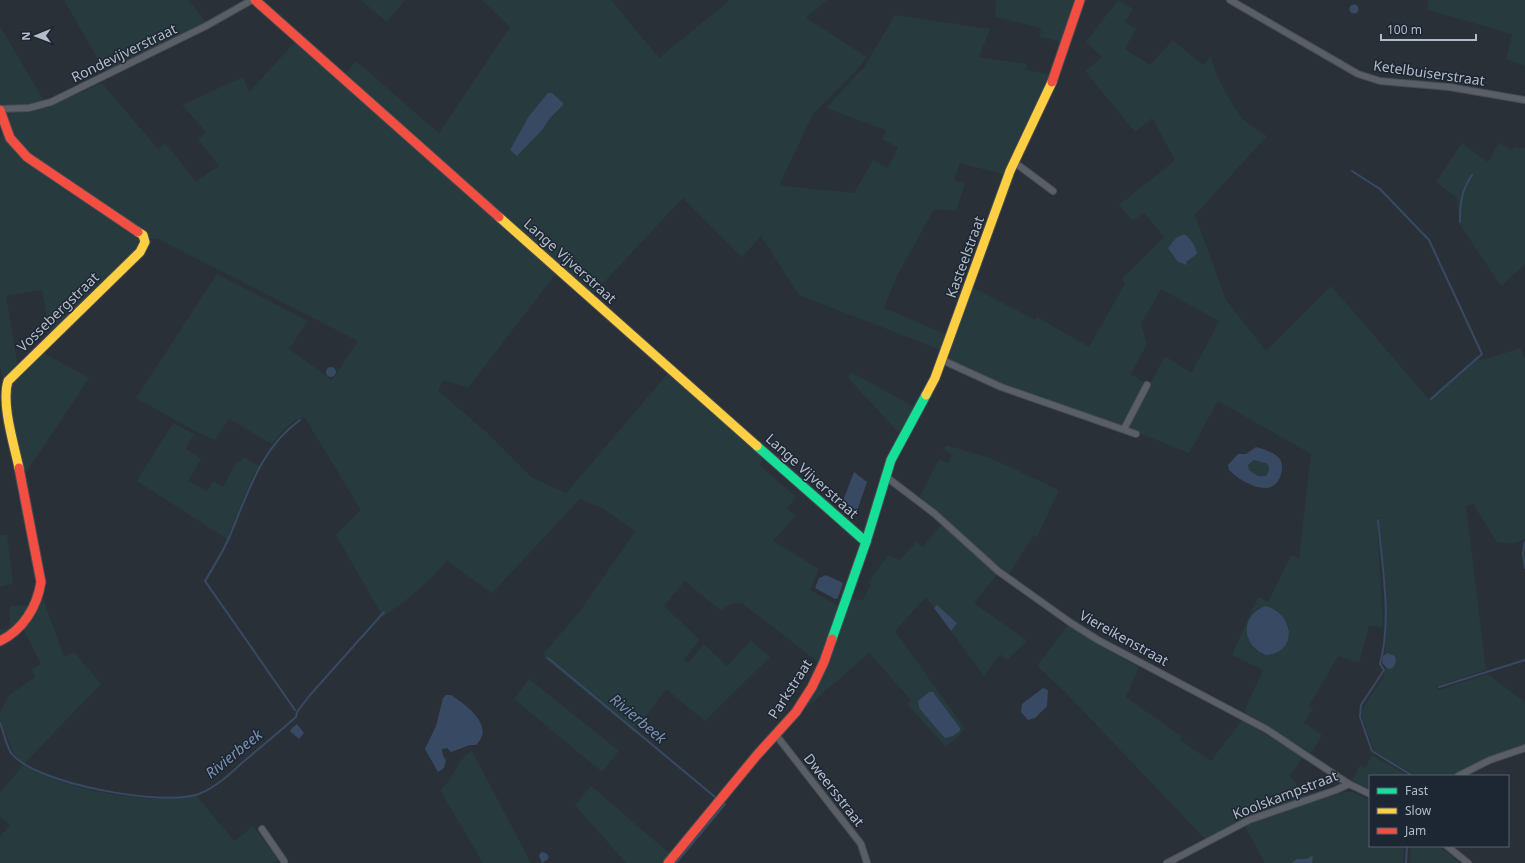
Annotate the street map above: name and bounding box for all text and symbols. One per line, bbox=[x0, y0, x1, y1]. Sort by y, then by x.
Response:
north arrow bbox=[16, 16, 56, 56]
scale bar bbox=[1381, 16, 1476, 42]
street label: Rondevijverstraat bbox=[68, 19, 180, 86]
text: 100 m bbox=[1387, 21, 1422, 38]
text: N bbox=[18, 32, 33, 41]
street label: Ketelbuiserstraat bbox=[1372, 55, 1486, 90]
street label: Kasteelstraat bbox=[941, 213, 988, 300]
street label: Lange Vijverstraat bbox=[520, 214, 621, 307]
street label: Vossebergstraat bbox=[13, 268, 103, 356]
street label: Lange Vijverstraat bbox=[762, 429, 863, 522]
street label: Viereikenstraat bbox=[1076, 605, 1172, 670]
street label: Parkstraat bbox=[763, 655, 816, 722]
water label: Rivierbeek bbox=[606, 689, 672, 748]
water label: Rivierbeek bbox=[201, 724, 266, 782]
street label: Dweersstraat bbox=[800, 749, 869, 830]
street label: Koolskampstraat bbox=[1230, 766, 1340, 823]
legend bbox=[1369, 775, 1509, 847]
text: Fast bbox=[1405, 782, 1429, 799]
text: Slow bbox=[1405, 802, 1432, 819]
text: Jam bbox=[1404, 822, 1426, 839]

